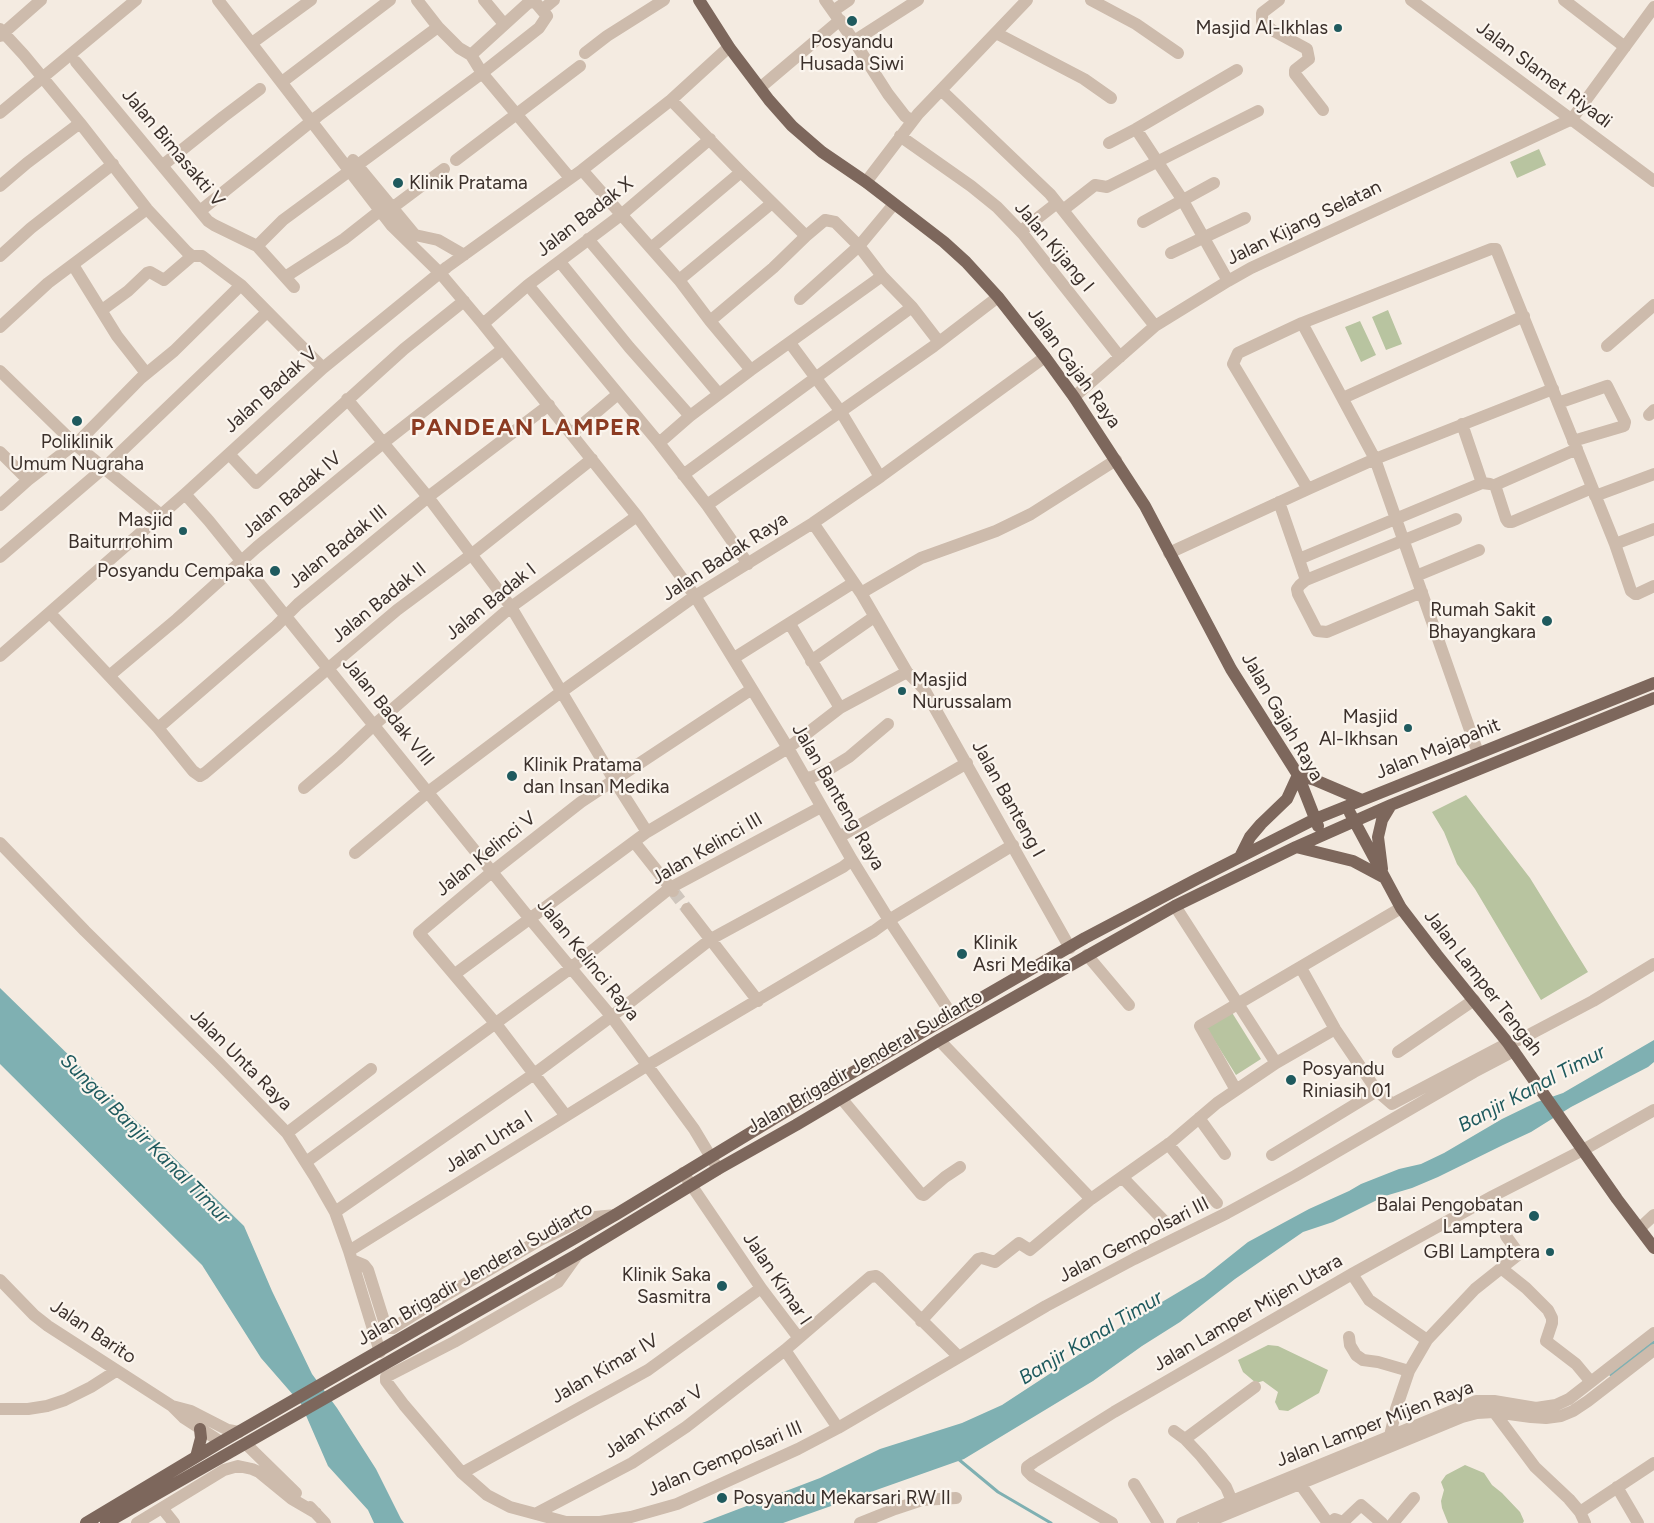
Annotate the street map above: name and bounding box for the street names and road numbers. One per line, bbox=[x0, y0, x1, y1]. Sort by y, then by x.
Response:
street label: Jalan Slamet Riyadi bbox=[1472, 17, 1616, 133]
street label: Jalan Bimasakti V bbox=[117, 84, 229, 212]
street label: Jalan Badak X bbox=[532, 172, 638, 262]
street label: Jalan Kijang Selatan bbox=[1223, 176, 1385, 270]
street label: Jalan Kijang I bbox=[1010, 197, 1098, 297]
street label: Jalan Gajah Raya bbox=[1023, 303, 1125, 433]
street label: Jalan Badak V bbox=[220, 342, 322, 438]
street label: Jalan Badak IV bbox=[238, 447, 346, 543]
street label: Jalan Badak III bbox=[284, 500, 392, 594]
street label: Jalan Badak Raya bbox=[658, 508, 792, 606]
street label: Jalan Badak II bbox=[327, 558, 431, 648]
street label: Jalan Badak I bbox=[441, 559, 541, 645]
street label: Jalan Gajah Raya bbox=[1236, 649, 1328, 785]
street label: Jalan Badak VIII bbox=[337, 653, 439, 771]
street label: Jalan Majapahit bbox=[1372, 714, 1504, 784]
street label: Jalan Banteng Raya bbox=[787, 720, 889, 874]
street label: Jalan Banteng I bbox=[967, 737, 1049, 861]
street label: Jalan Kelinci V bbox=[431, 807, 541, 901]
street label: Jalan Kelinci III bbox=[647, 808, 767, 890]
street label: Jalan Kelinci Raya bbox=[532, 895, 644, 1025]
street label: Jalan Lamper Tengah bbox=[1419, 906, 1547, 1060]
street label: Jalan Brigadir Jenderal Sudiarto bbox=[743, 985, 987, 1139]
street label: Jalan Unta Raya bbox=[185, 1004, 297, 1116]
street label: Jalan Unta I bbox=[441, 1106, 537, 1178]
street label: Jalan Gempolsari III bbox=[1055, 1192, 1213, 1288]
street label: Jalan Brigadir Jenderal Sudiarto bbox=[353, 1197, 597, 1351]
street label: Jalan Kimar I bbox=[738, 1228, 816, 1330]
street label: Jalan Lamper Mijen Utara bbox=[1149, 1249, 1347, 1377]
street label: Jalan Barito bbox=[46, 1295, 140, 1369]
street label: Jalan Kimar IV bbox=[547, 1329, 663, 1409]
street label: Jalan Lamper Mijen Raya bbox=[1273, 1376, 1477, 1472]
street label: Jalan Kimar V bbox=[600, 1380, 708, 1464]
street label: Jalan Gempolsari III bbox=[644, 1416, 806, 1502]

